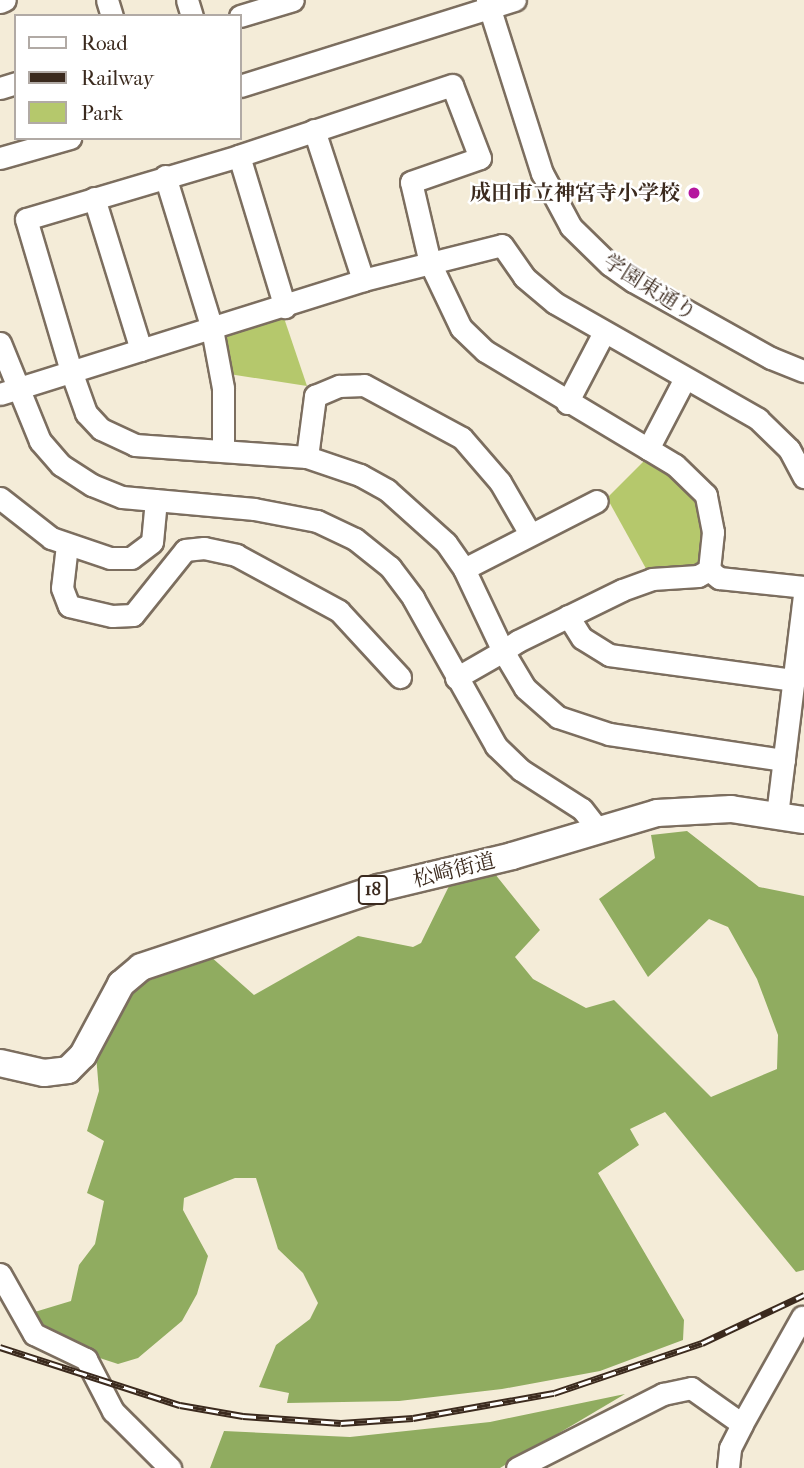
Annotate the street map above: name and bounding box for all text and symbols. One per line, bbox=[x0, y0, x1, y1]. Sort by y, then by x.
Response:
legend bbox=[14, 14, 242, 140]
text: Road bbox=[81, 31, 128, 55]
text: Railway bbox=[81, 66, 154, 90]
text: Park bbox=[81, 101, 123, 125]
place label: 成田市立神宮寺小学校 bbox=[470, 180, 680, 206]
marker: 成田市立神宮寺小学校 bbox=[686, 185, 702, 201]
street label: 学園東通り bbox=[599, 248, 701, 326]
street label: 松崎街道 bbox=[410, 848, 498, 892]
road number: 18 bbox=[357, 874, 389, 906]

